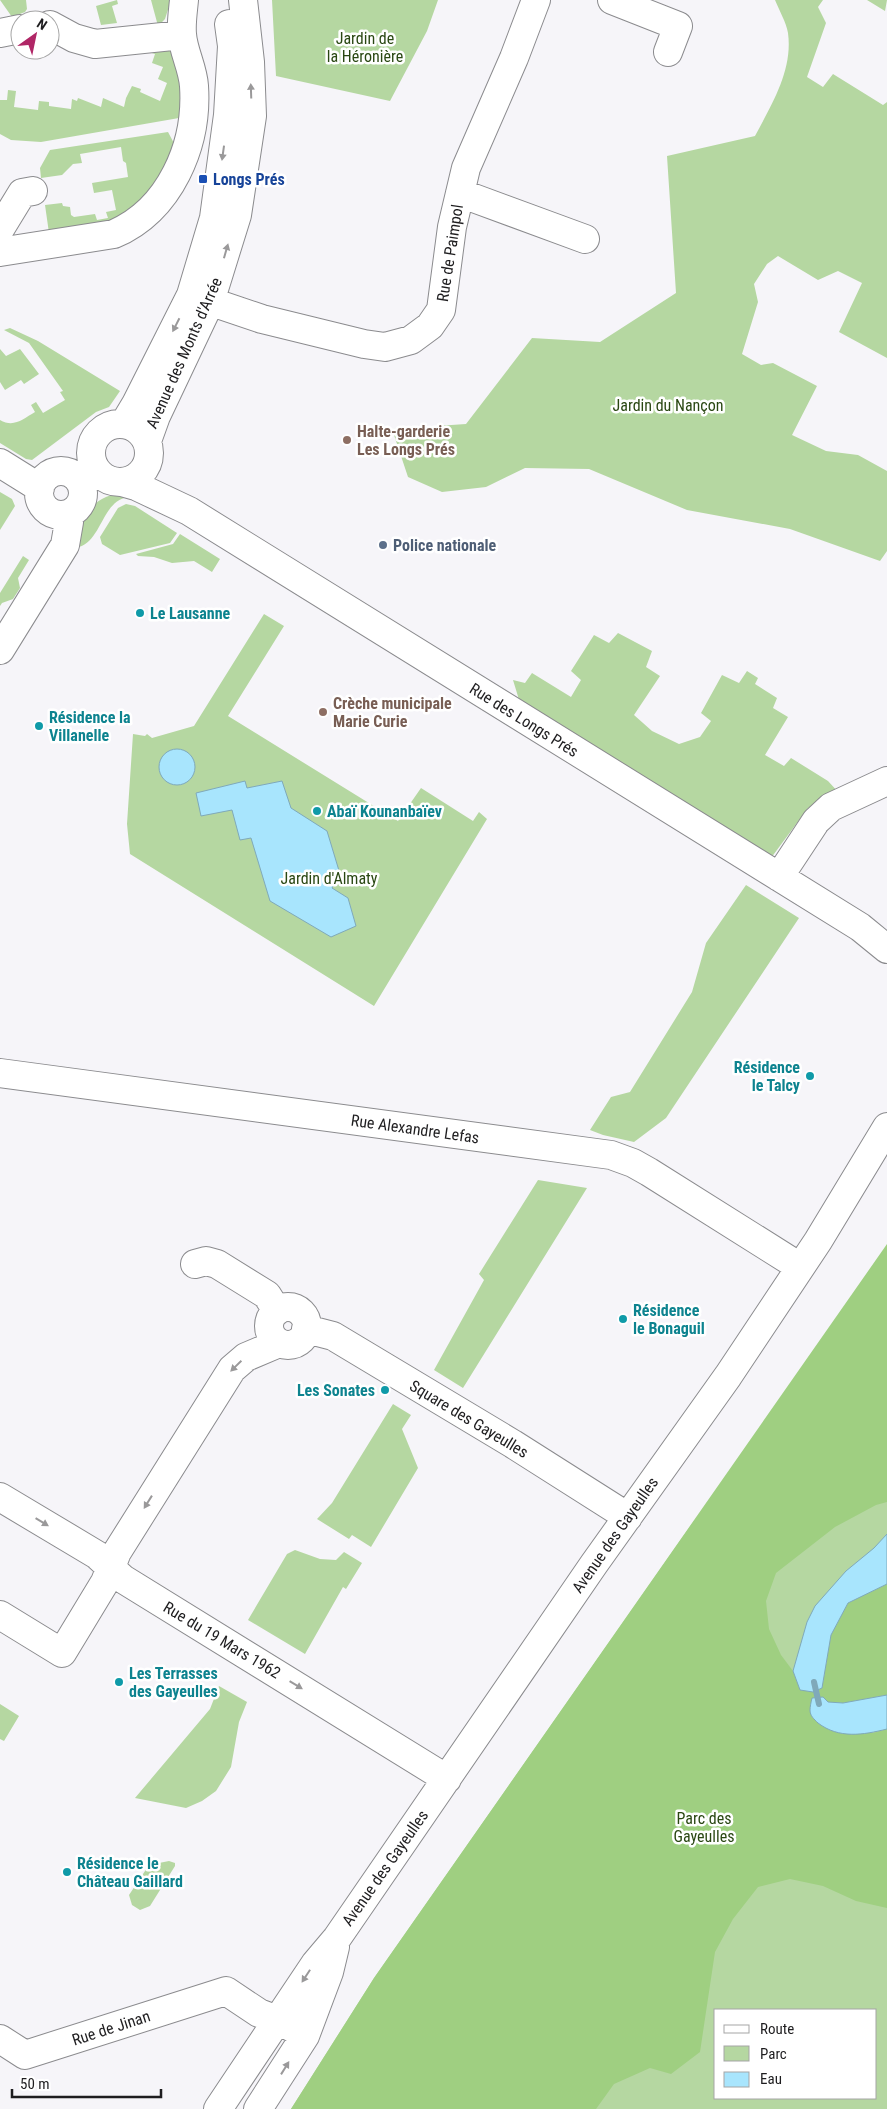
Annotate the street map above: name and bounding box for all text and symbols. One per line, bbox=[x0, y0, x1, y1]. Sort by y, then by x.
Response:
north arrow bbox=[10, 10, 60, 60]
text: N bbox=[34, 15, 50, 33]
park label: Jardin de la Héronière bbox=[327, 29, 403, 66]
one-way arrow bbox=[247, 83, 255, 99]
one-way arrow bbox=[219, 145, 227, 161]
place label: Longs Prés bbox=[213, 170, 285, 189]
marker: Longs Prés bbox=[197, 173, 209, 185]
street label: Rue de Paimpol bbox=[433, 203, 467, 303]
one-way arrow bbox=[223, 243, 231, 258]
street label: Avenue des Monts d'Arrée bbox=[142, 275, 226, 431]
one-way arrow bbox=[172, 318, 180, 333]
park label: Jardin du Nançon bbox=[613, 396, 724, 415]
place label: Halte-garderie Les Longs Prés bbox=[357, 422, 455, 459]
marker: Halte-garderie Les Longs Prés bbox=[341, 434, 353, 446]
place label: Police nationale bbox=[393, 536, 496, 555]
marker: Police nationale bbox=[377, 539, 389, 551]
place label: Le Lausanne bbox=[150, 604, 231, 623]
marker: Le Lausanne bbox=[134, 607, 146, 619]
street label: Rue des Longs Prés bbox=[466, 679, 582, 761]
place label: Crèche municipale Marie Curie bbox=[333, 694, 452, 731]
marker: Crèche municipale Marie Curie bbox=[317, 706, 329, 718]
place label: Résidence la Villanelle bbox=[49, 708, 131, 745]
marker: Résidence la Villanelle bbox=[33, 720, 45, 732]
place label: Abaï Kounanbaïev bbox=[327, 802, 442, 821]
marker: Abaï Kounanbaïev bbox=[311, 805, 323, 817]
park label: Jardin d'Almaty bbox=[281, 869, 378, 888]
place label: Résidence le Talcy bbox=[734, 1058, 800, 1095]
marker: Résidence le Talcy bbox=[804, 1070, 816, 1082]
street label: Rue Alexandre Lefas bbox=[350, 1111, 480, 1147]
place label: Résidence le Bonaguil bbox=[633, 1301, 705, 1338]
marker: Résidence le Bonaguil bbox=[617, 1313, 629, 1325]
one-way arrow bbox=[231, 1360, 243, 1372]
street label: Square des Gayeulles bbox=[406, 1376, 532, 1462]
place label: Les Sonates bbox=[297, 1381, 375, 1400]
marker: Les Sonates bbox=[379, 1384, 391, 1396]
street label: Avenue des Gayeulles bbox=[568, 1473, 662, 1597]
one-way arrow bbox=[144, 1495, 153, 1508]
one-way arrow bbox=[35, 1518, 48, 1527]
street label: Rue du 19 Mars 1962 bbox=[160, 1598, 284, 1683]
place label: Les Terrasses des Gayeulles bbox=[129, 1664, 218, 1701]
marker: Les Terrasses des Gayeulles bbox=[113, 1676, 125, 1688]
one-way arrow bbox=[290, 1680, 303, 1690]
street label: Avenue des Gayeulles bbox=[338, 1806, 432, 1930]
park label: Parc des Gayeulles bbox=[674, 1809, 734, 1846]
place label: Résidence le Château Gaillard bbox=[77, 1854, 183, 1891]
marker: Résidence le Château Gaillard bbox=[61, 1866, 73, 1878]
one-way arrow bbox=[301, 1970, 311, 1983]
street label: Rue de Jinan bbox=[70, 2006, 152, 2050]
legend bbox=[714, 2009, 877, 2099]
text: Route bbox=[760, 2020, 794, 2038]
text: Parc bbox=[760, 2045, 787, 2063]
one-way arrow bbox=[280, 2062, 289, 2075]
scale bar bbox=[12, 2066, 161, 2098]
text: Eau bbox=[760, 2070, 782, 2088]
text: 50 m bbox=[20, 2075, 50, 2093]

